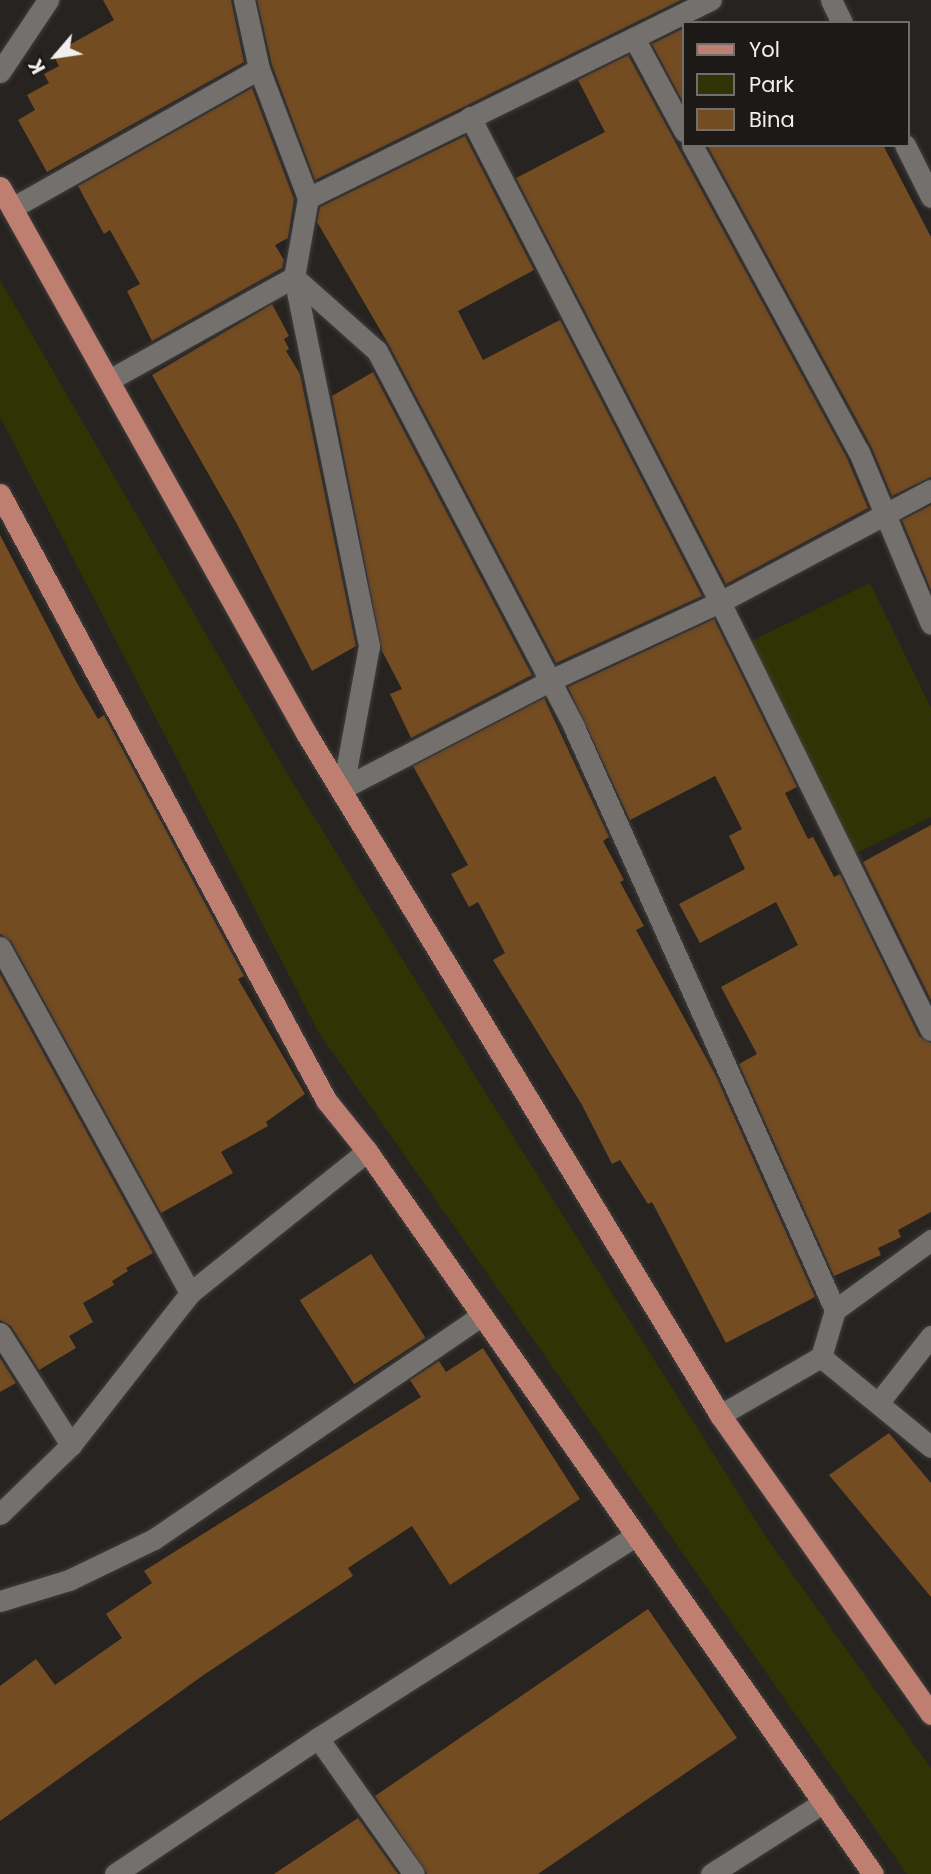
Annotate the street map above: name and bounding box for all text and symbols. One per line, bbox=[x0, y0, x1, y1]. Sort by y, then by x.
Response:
north arrow bbox=[21, 21, 91, 91]
legend bbox=[682, 21, 910, 147]
text: Yol bbox=[749, 35, 780, 64]
text: K bbox=[22, 54, 52, 79]
text: Park bbox=[749, 70, 794, 99]
text: Bina bbox=[749, 105, 795, 134]

